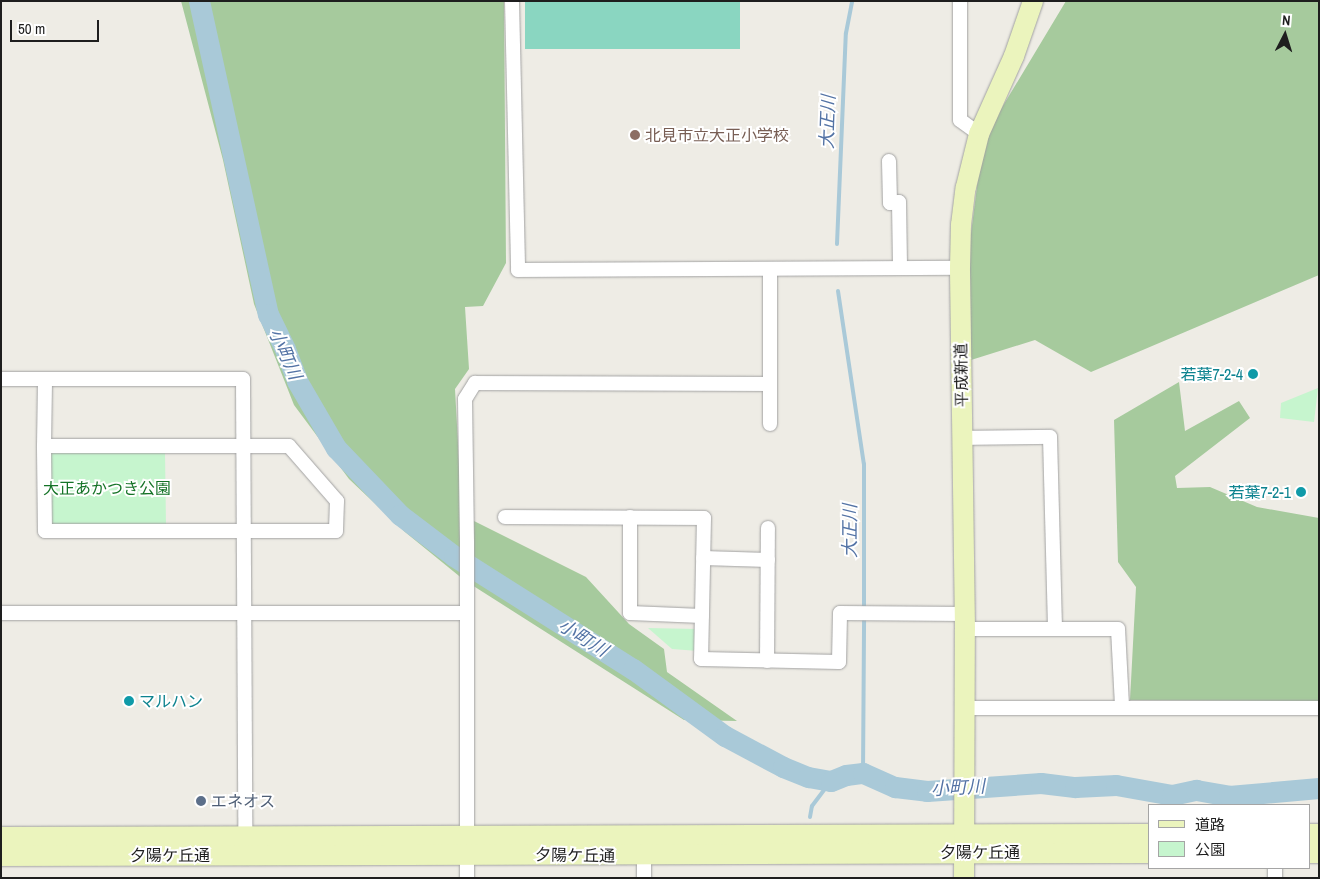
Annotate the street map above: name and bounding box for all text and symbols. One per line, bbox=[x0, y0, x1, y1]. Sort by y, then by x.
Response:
scale bar bbox=[12, 10, 101, 42]
north arrow bbox=[1260, 10, 1310, 60]
text: N bbox=[1281, 11, 1291, 29]
text: 50 m bbox=[18, 18, 45, 39]
water label: 大正川 bbox=[816, 95, 840, 149]
place label: 北見市立大正小学校 bbox=[645, 125, 789, 145]
marker: 北見市立大正小学校 bbox=[629, 129, 641, 141]
water label: 小町川 bbox=[264, 325, 306, 383]
street label: 平成新道 bbox=[951, 343, 971, 407]
place label: 若葉7-2-4 bbox=[1180, 364, 1243, 384]
marker: 若葉7-2-4 bbox=[1247, 368, 1259, 380]
park label: 大正あかつき公園 bbox=[43, 478, 171, 498]
place label: 若葉7-2-1 bbox=[1228, 482, 1291, 502]
marker: 若葉7-2-1 bbox=[1295, 486, 1307, 498]
water label: 大正川 bbox=[839, 504, 861, 558]
water label: 小町川 bbox=[554, 615, 612, 661]
place label: マルハン bbox=[139, 691, 203, 711]
marker: マルハン bbox=[123, 695, 135, 707]
water label: 小町川 bbox=[930, 776, 986, 800]
place label: エネオス bbox=[211, 791, 275, 811]
marker: エネオス bbox=[195, 795, 207, 807]
legend bbox=[1148, 804, 1310, 869]
text: 道路 bbox=[1195, 814, 1225, 835]
text: 公園 bbox=[1195, 839, 1225, 860]
street label: 夕陽ケ丘通 bbox=[940, 842, 1020, 862]
street label: 夕陽ケ丘通 bbox=[130, 845, 210, 865]
street label: 夕陽ケ丘通 bbox=[535, 845, 615, 865]

